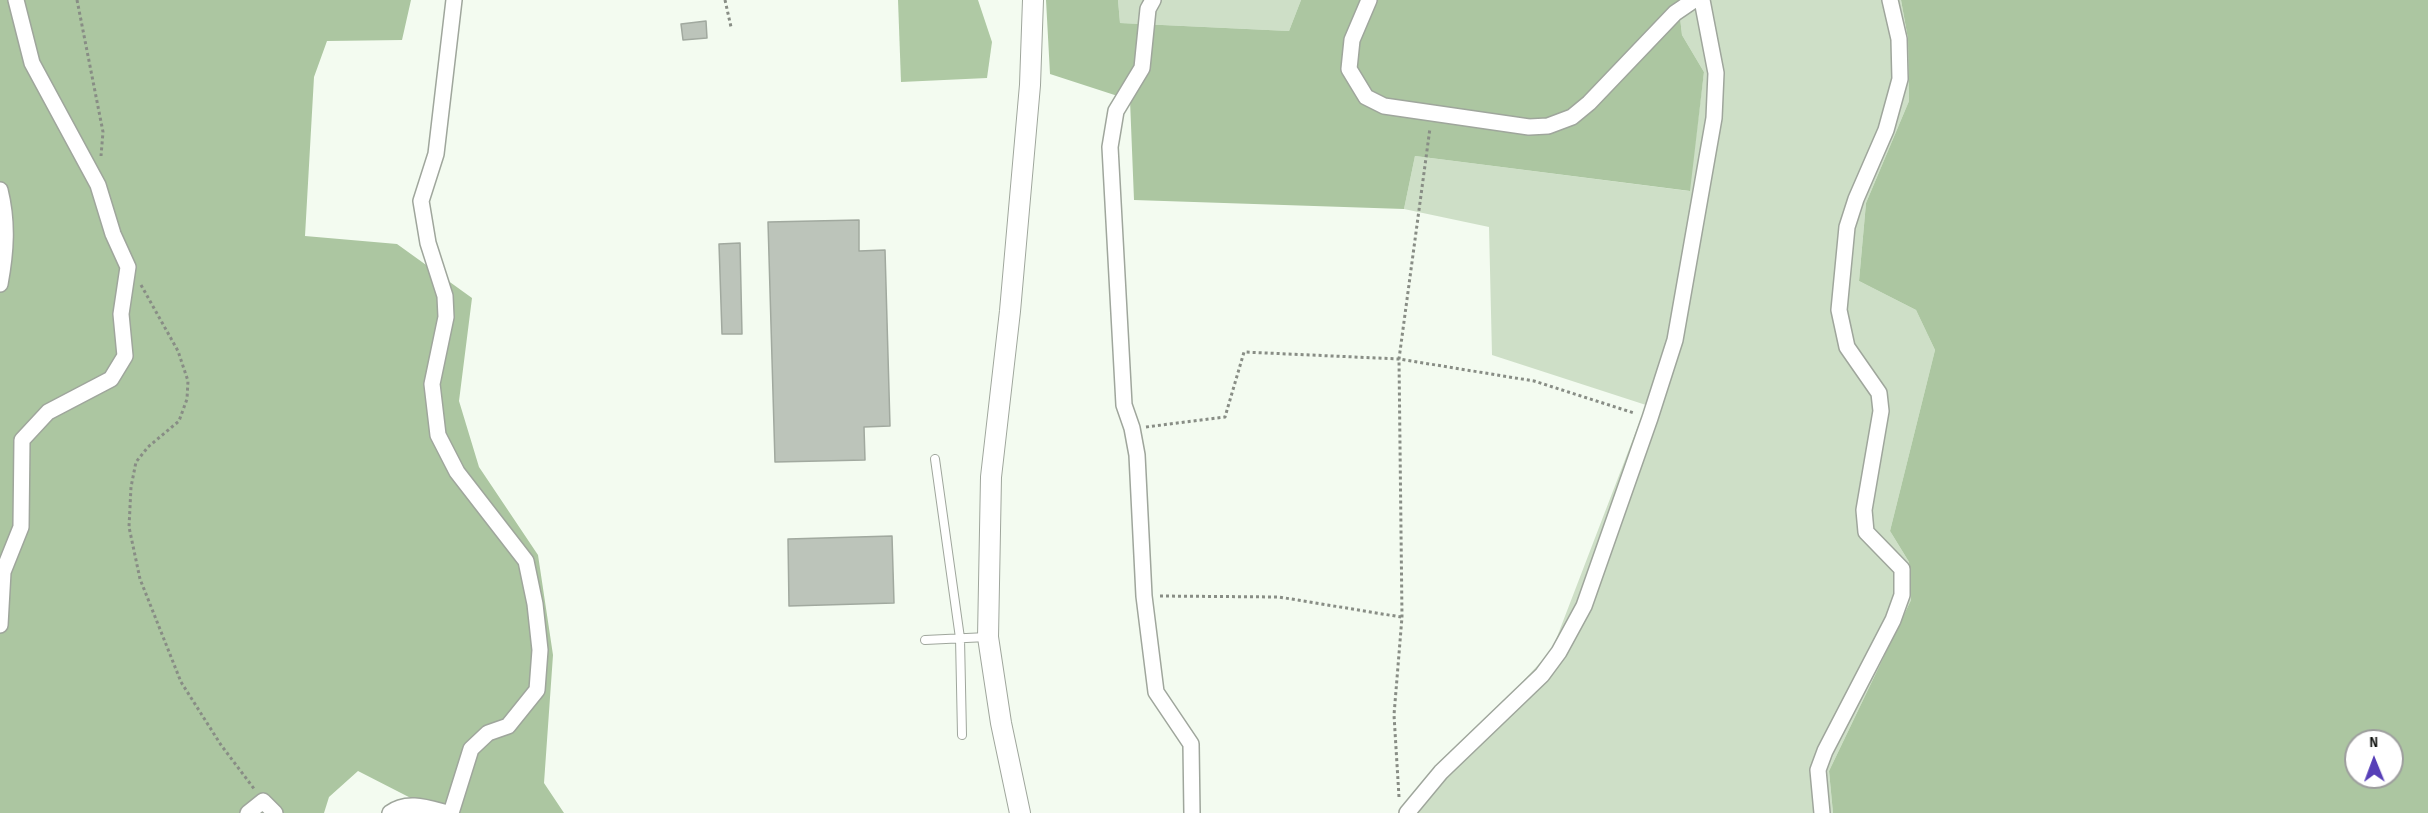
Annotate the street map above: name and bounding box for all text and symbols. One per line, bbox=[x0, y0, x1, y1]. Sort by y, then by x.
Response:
north arrow bbox=[2344, 729, 2404, 789]
text: N bbox=[2369, 733, 2378, 752]

